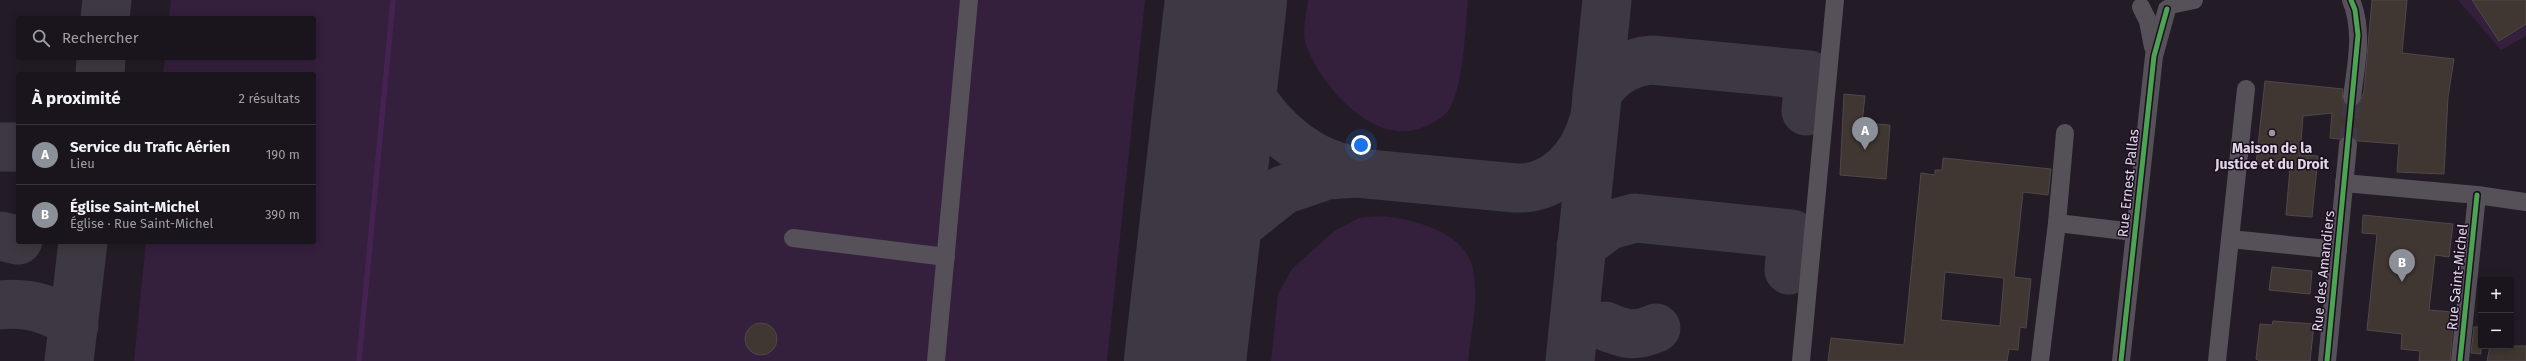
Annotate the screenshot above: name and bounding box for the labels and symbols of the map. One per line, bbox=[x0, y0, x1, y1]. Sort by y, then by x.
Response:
pin: A bbox=[1852, 117, 1878, 150]
street label: Rue Ernest Pallas bbox=[2114, 128, 2143, 238]
marker: Maison de la Justice et du Droit bbox=[2267, 128, 2277, 138]
your location bbox=[1351, 135, 1371, 155]
place label: Maison de la Justice et du Droit bbox=[2214, 140, 2330, 173]
street label: Rue des Amandiers bbox=[2309, 209, 2338, 332]
street label: Rue Saint-Michel bbox=[2443, 223, 2472, 331]
pin: B bbox=[2389, 249, 2415, 282]

